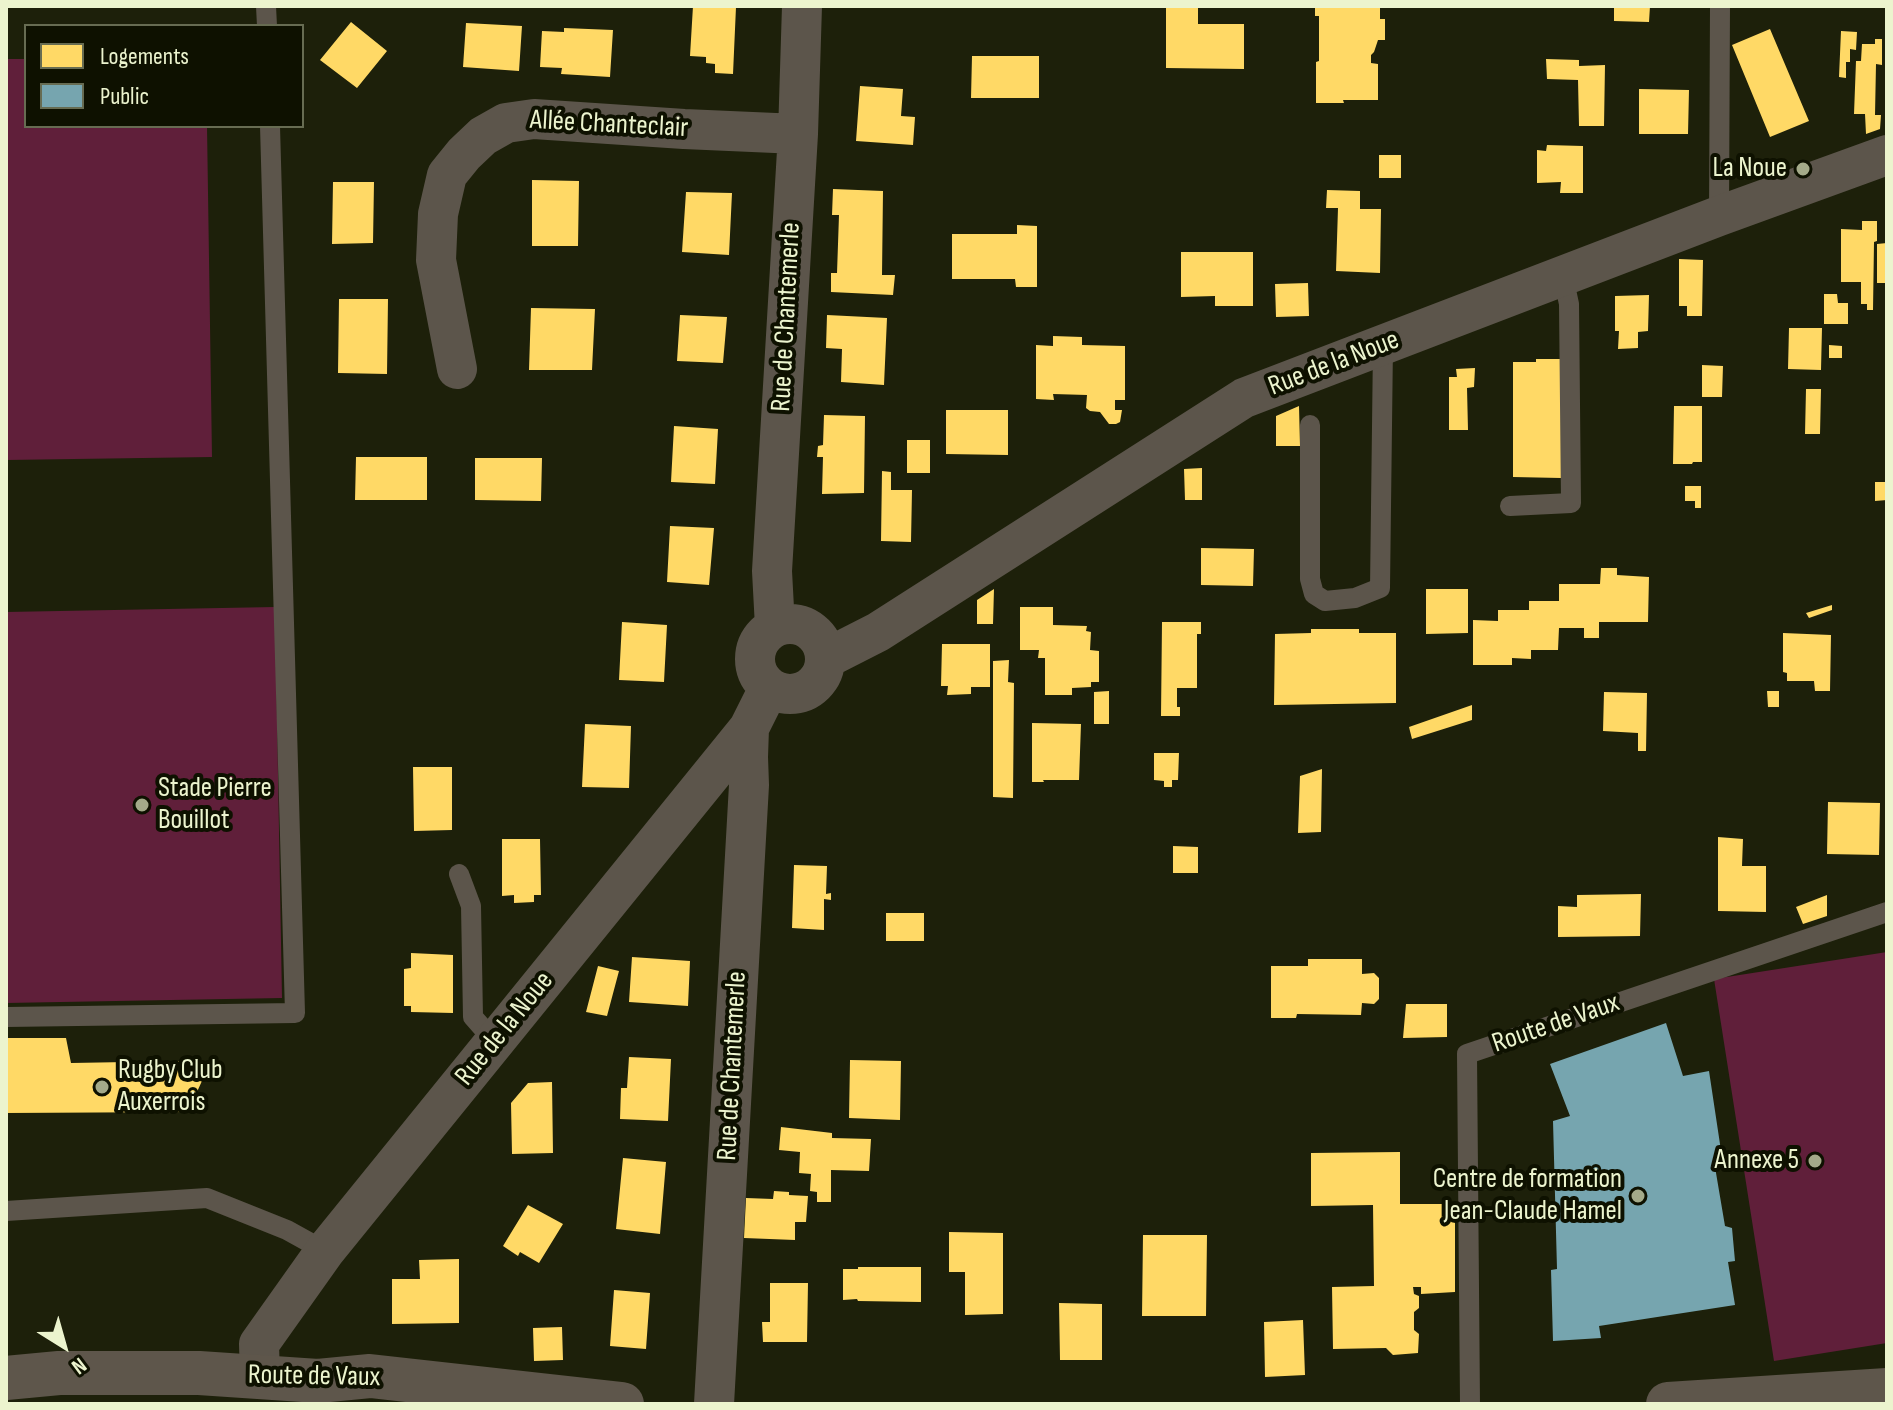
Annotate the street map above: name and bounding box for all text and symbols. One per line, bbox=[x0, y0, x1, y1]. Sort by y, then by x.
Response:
legend bbox=[24, 24, 304, 128]
text: Logements bbox=[100, 42, 189, 71]
text: Public bbox=[100, 82, 149, 111]
street label: Allée Chanteclair bbox=[529, 104, 689, 146]
place label: La Noue bbox=[1713, 152, 1787, 186]
marker: La Noue bbox=[1794, 160, 1812, 178]
street label: Rue de Chantemerle bbox=[765, 221, 809, 413]
street label: Rue de la Noue bbox=[1264, 324, 1404, 404]
place label: Stade Pierre Bouillot bbox=[158, 772, 272, 838]
marker: Stade Pierre Bouillot bbox=[133, 796, 151, 814]
street label: Rue de la Noue bbox=[449, 965, 561, 1093]
street label: Rue de Chantemerle bbox=[711, 970, 755, 1162]
street label: Route de Vaux bbox=[1488, 987, 1624, 1061]
place label: Rugby Club Auxerrois bbox=[118, 1054, 223, 1120]
marker: Rugby Club Auxerrois bbox=[93, 1078, 111, 1096]
place label: Annexe 5 bbox=[1715, 1144, 1799, 1178]
marker: Annexe 5 bbox=[1806, 1152, 1824, 1170]
place label: Centre de formation Jean-Claude Hamel bbox=[1433, 1163, 1622, 1229]
marker: Centre de formation Jean-Claude Hamel bbox=[1629, 1187, 1647, 1205]
north arrow bbox=[24, 1306, 104, 1386]
text: N bbox=[66, 1351, 92, 1380]
street label: Route de Vaux bbox=[248, 1359, 380, 1395]

